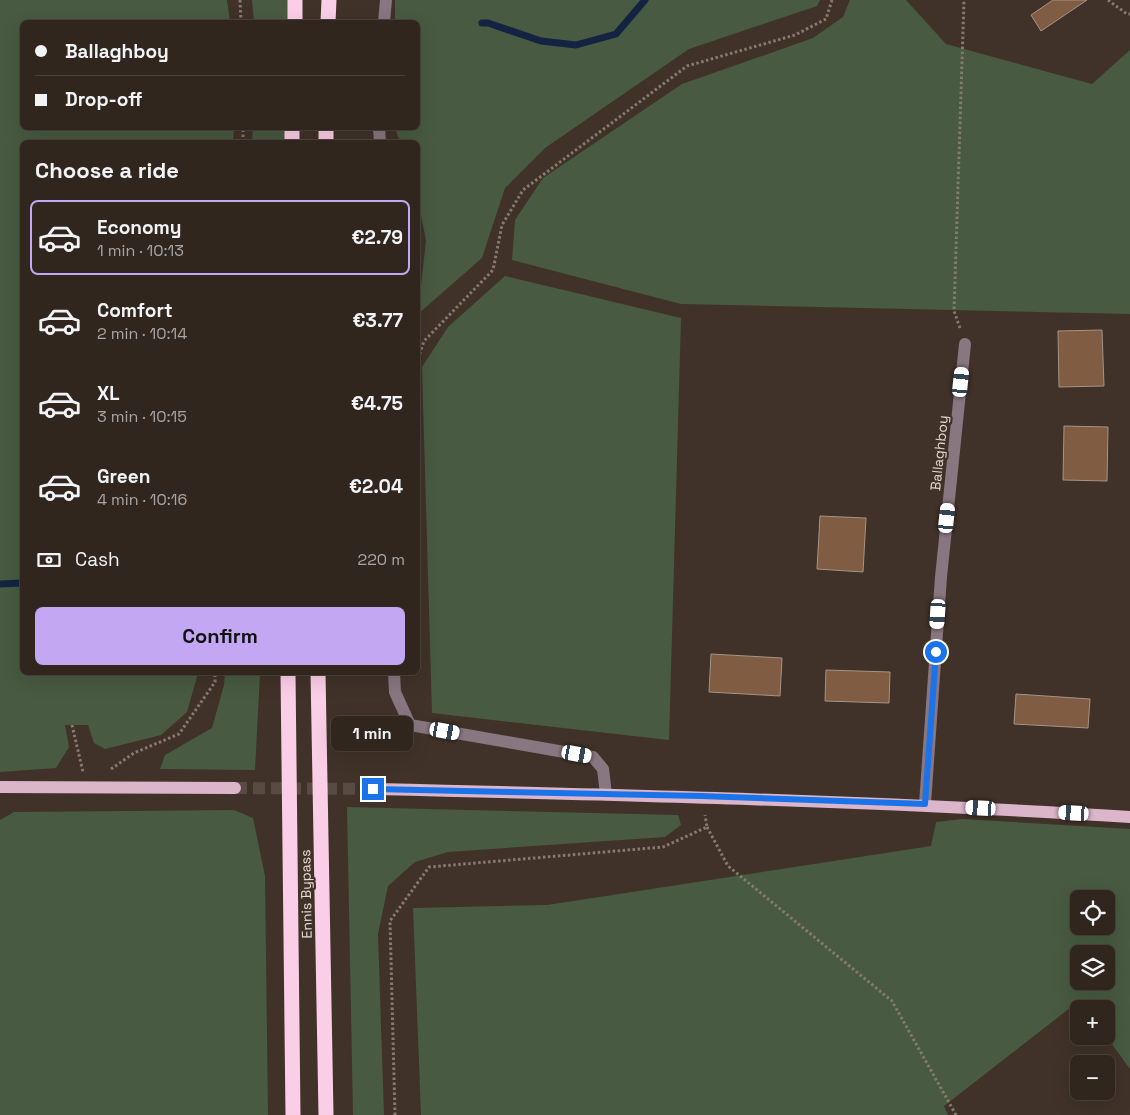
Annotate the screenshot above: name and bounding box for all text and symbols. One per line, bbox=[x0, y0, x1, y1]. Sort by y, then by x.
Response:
text: Ballaghboy bbox=[65, 39, 169, 64]
text: Drop-off bbox=[65, 87, 143, 112]
text: Choose a ride bbox=[35, 156, 179, 184]
icon: car bbox=[37, 215, 82, 260]
text: Economy bbox=[97, 215, 181, 240]
text: €2.79 bbox=[352, 225, 403, 250]
text: 1 min · 10:13 bbox=[97, 240, 184, 261]
icon: car bbox=[37, 298, 82, 343]
text: Comfort bbox=[97, 298, 173, 323]
text: €3.77 bbox=[352, 308, 403, 333]
text: 2 min · 10:14 bbox=[97, 323, 187, 344]
car bbox=[951, 366, 970, 398]
icon: car bbox=[37, 381, 82, 426]
text: XL bbox=[97, 381, 120, 406]
text: €4.75 bbox=[351, 391, 403, 416]
text: 3 min · 10:15 bbox=[97, 406, 187, 427]
street label: Ballaghboy bbox=[926, 414, 952, 492]
icon: car bbox=[37, 464, 82, 509]
text: Green bbox=[97, 464, 150, 489]
text: €2.04 bbox=[349, 474, 403, 499]
text: 4 min · 10:16 bbox=[97, 489, 187, 510]
car bbox=[937, 502, 956, 534]
icon: cash bbox=[35, 546, 63, 574]
text: Cash bbox=[75, 547, 120, 572]
text: 220 m bbox=[358, 549, 405, 570]
car bbox=[929, 599, 946, 629]
button: Confirm bbox=[35, 607, 405, 665]
route start bbox=[925, 641, 947, 663]
callout: 1 min bbox=[332, 716, 414, 752]
car bbox=[428, 721, 461, 741]
text: 1 min bbox=[352, 723, 392, 744]
car bbox=[560, 744, 593, 764]
route end bbox=[362, 778, 384, 800]
car bbox=[965, 800, 996, 816]
car bbox=[1058, 805, 1089, 821]
street label: Ennis Bypass bbox=[296, 849, 316, 939]
map controls bbox=[1070, 890, 1115, 1100]
button: locate bbox=[1070, 890, 1115, 935]
button: layers bbox=[1070, 945, 1115, 990]
button: + bbox=[1070, 1000, 1115, 1045]
button: − bbox=[1070, 1055, 1115, 1100]

